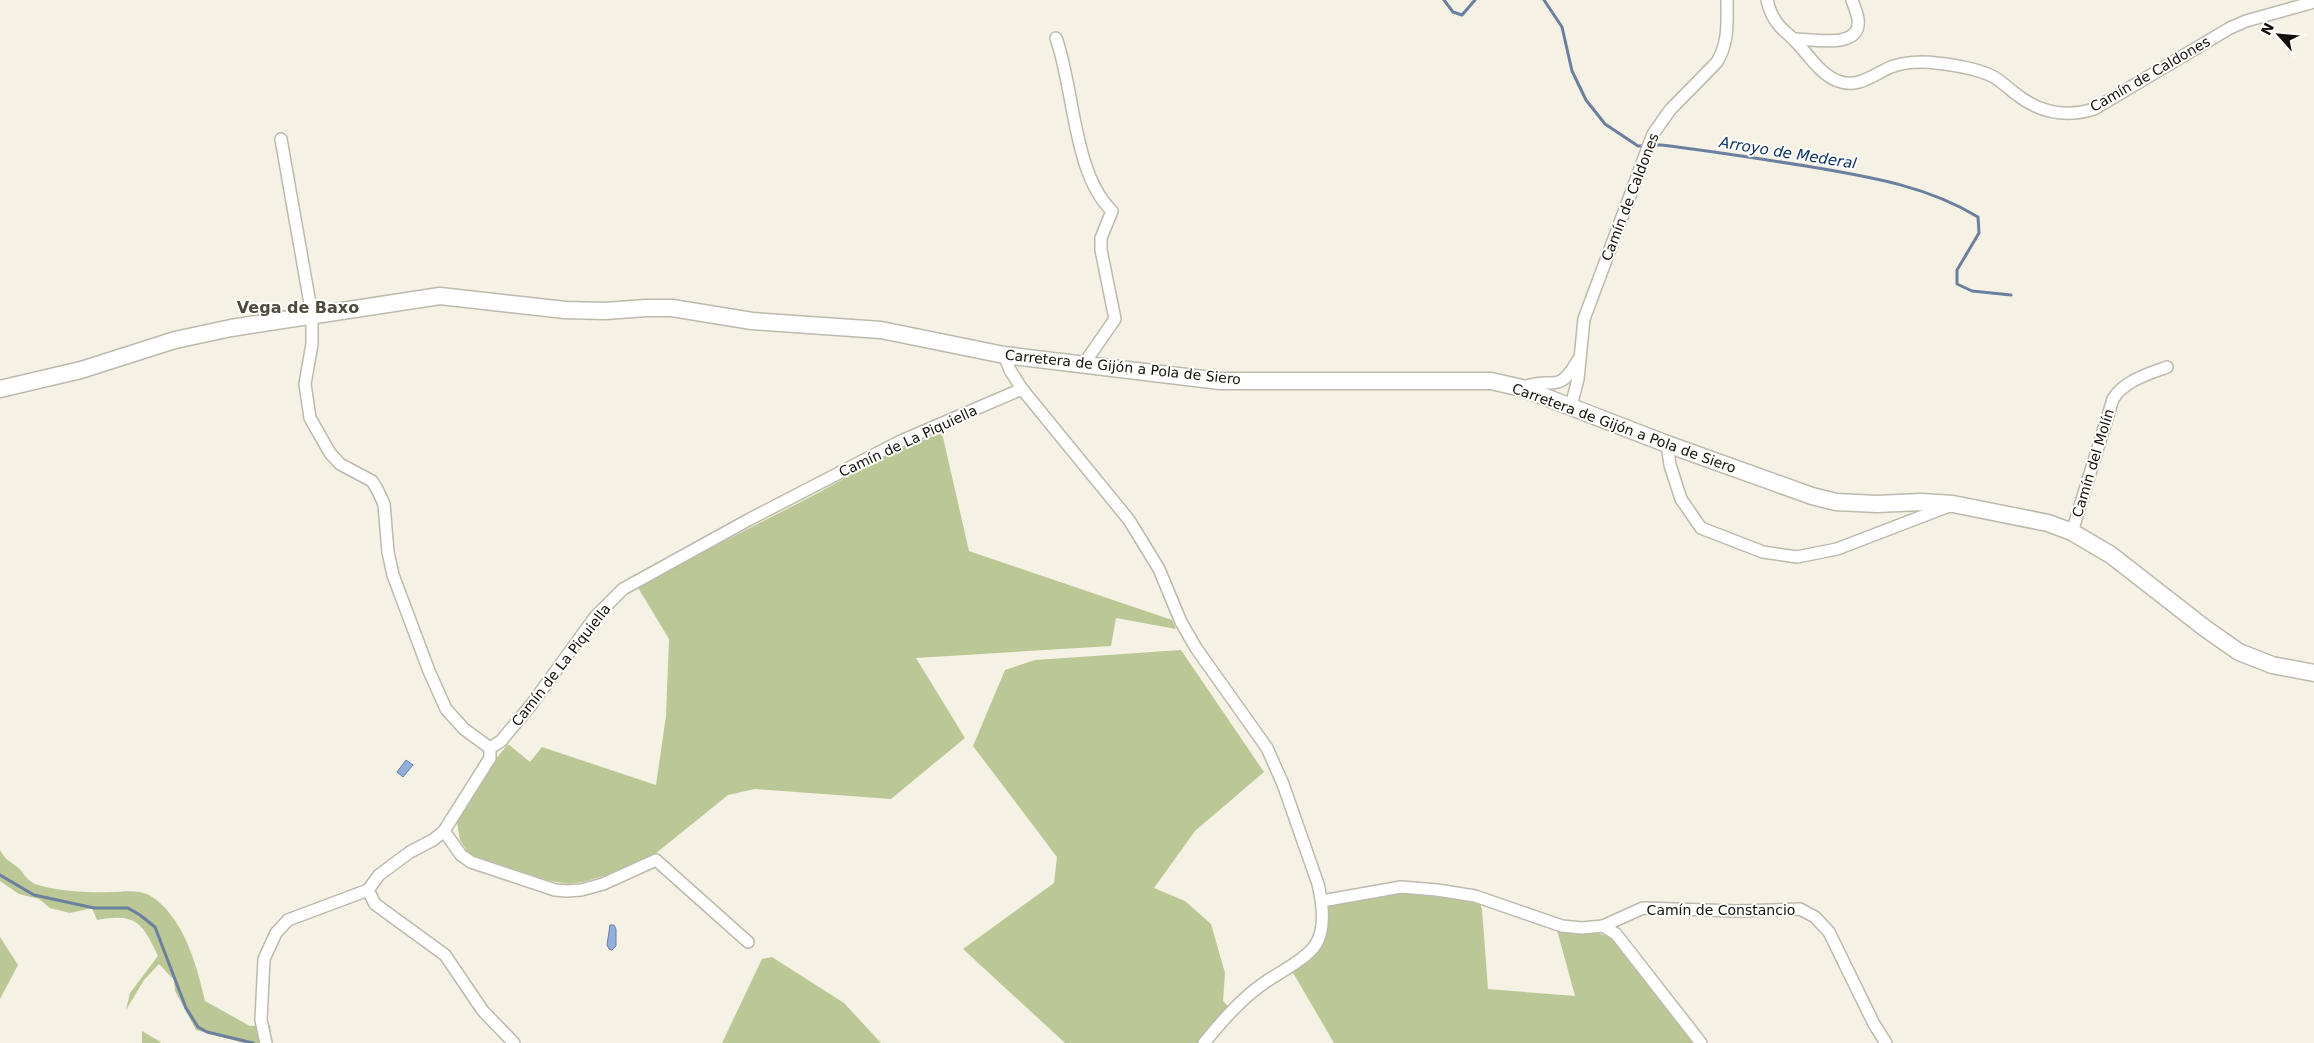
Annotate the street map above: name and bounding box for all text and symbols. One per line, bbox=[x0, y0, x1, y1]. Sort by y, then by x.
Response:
north arrow bbox=[2254, 10, 2304, 60]
text: N bbox=[2258, 20, 2277, 38]
street label: Camín de Caldones bbox=[2087, 33, 2213, 115]
street label: Camín de Caldones bbox=[1598, 131, 1662, 263]
water label: Arroyo de Mederal bbox=[1717, 133, 1859, 173]
district label: Vega de Baxo bbox=[237, 298, 359, 317]
street label: Carretera de Gijón a Pola de Siero bbox=[1004, 347, 1242, 387]
street label: Carretera de Gijón a Pola de Siero bbox=[1510, 380, 1738, 476]
street label: Camín de La Piquiella bbox=[836, 402, 980, 480]
street label: Camín del Molín bbox=[2069, 407, 2117, 519]
street label: Camín de La Piquiella bbox=[508, 601, 614, 729]
street label: Camín de Constancio bbox=[1647, 902, 1795, 918]

